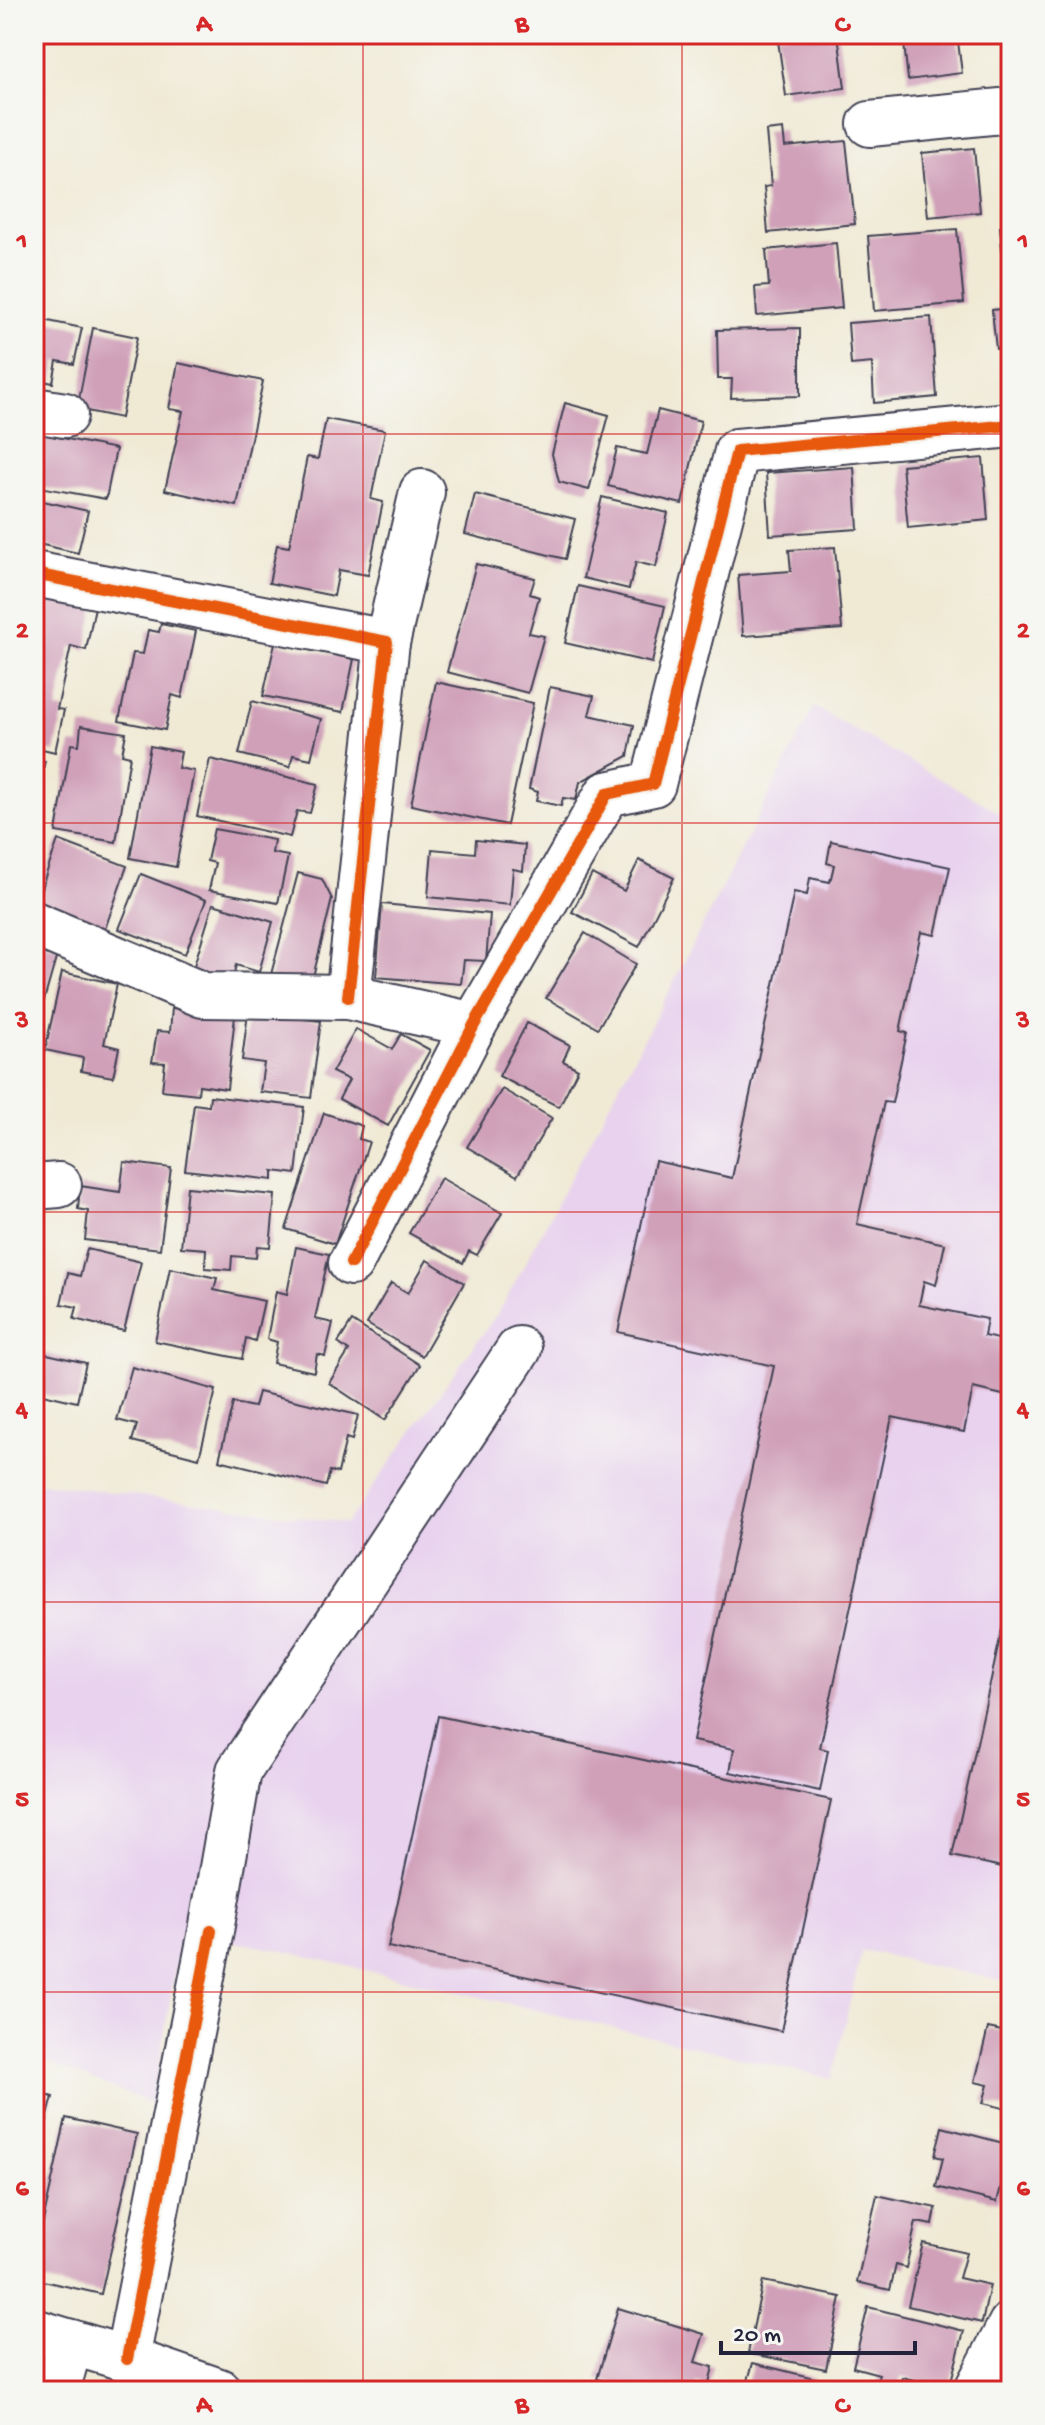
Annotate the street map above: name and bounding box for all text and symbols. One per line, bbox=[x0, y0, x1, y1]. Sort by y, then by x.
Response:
text: A bbox=[195, 11, 213, 42]
text: B bbox=[514, 11, 530, 42]
text: C bbox=[835, 11, 852, 42]
text: 1 bbox=[16, 228, 27, 259]
text: 1 bbox=[1017, 228, 1028, 259]
text: 2 bbox=[16, 617, 29, 648]
text: 2 bbox=[1017, 617, 1030, 648]
text: 3 bbox=[14, 1007, 29, 1038]
text: 3 bbox=[1015, 1007, 1030, 1038]
text: 4 bbox=[15, 1396, 29, 1427]
text: 4 bbox=[1016, 1396, 1030, 1427]
text: 5 bbox=[15, 1786, 29, 1817]
text: 5 bbox=[1016, 1786, 1030, 1817]
text: 6 bbox=[15, 2175, 29, 2206]
text: 6 bbox=[1016, 2175, 1030, 2206]
scale bar bbox=[721, 2305, 915, 2355]
text: 20 m bbox=[733, 2322, 781, 2351]
text: A bbox=[195, 2392, 213, 2423]
text: B bbox=[514, 2392, 530, 2423]
text: C bbox=[835, 2392, 852, 2423]

